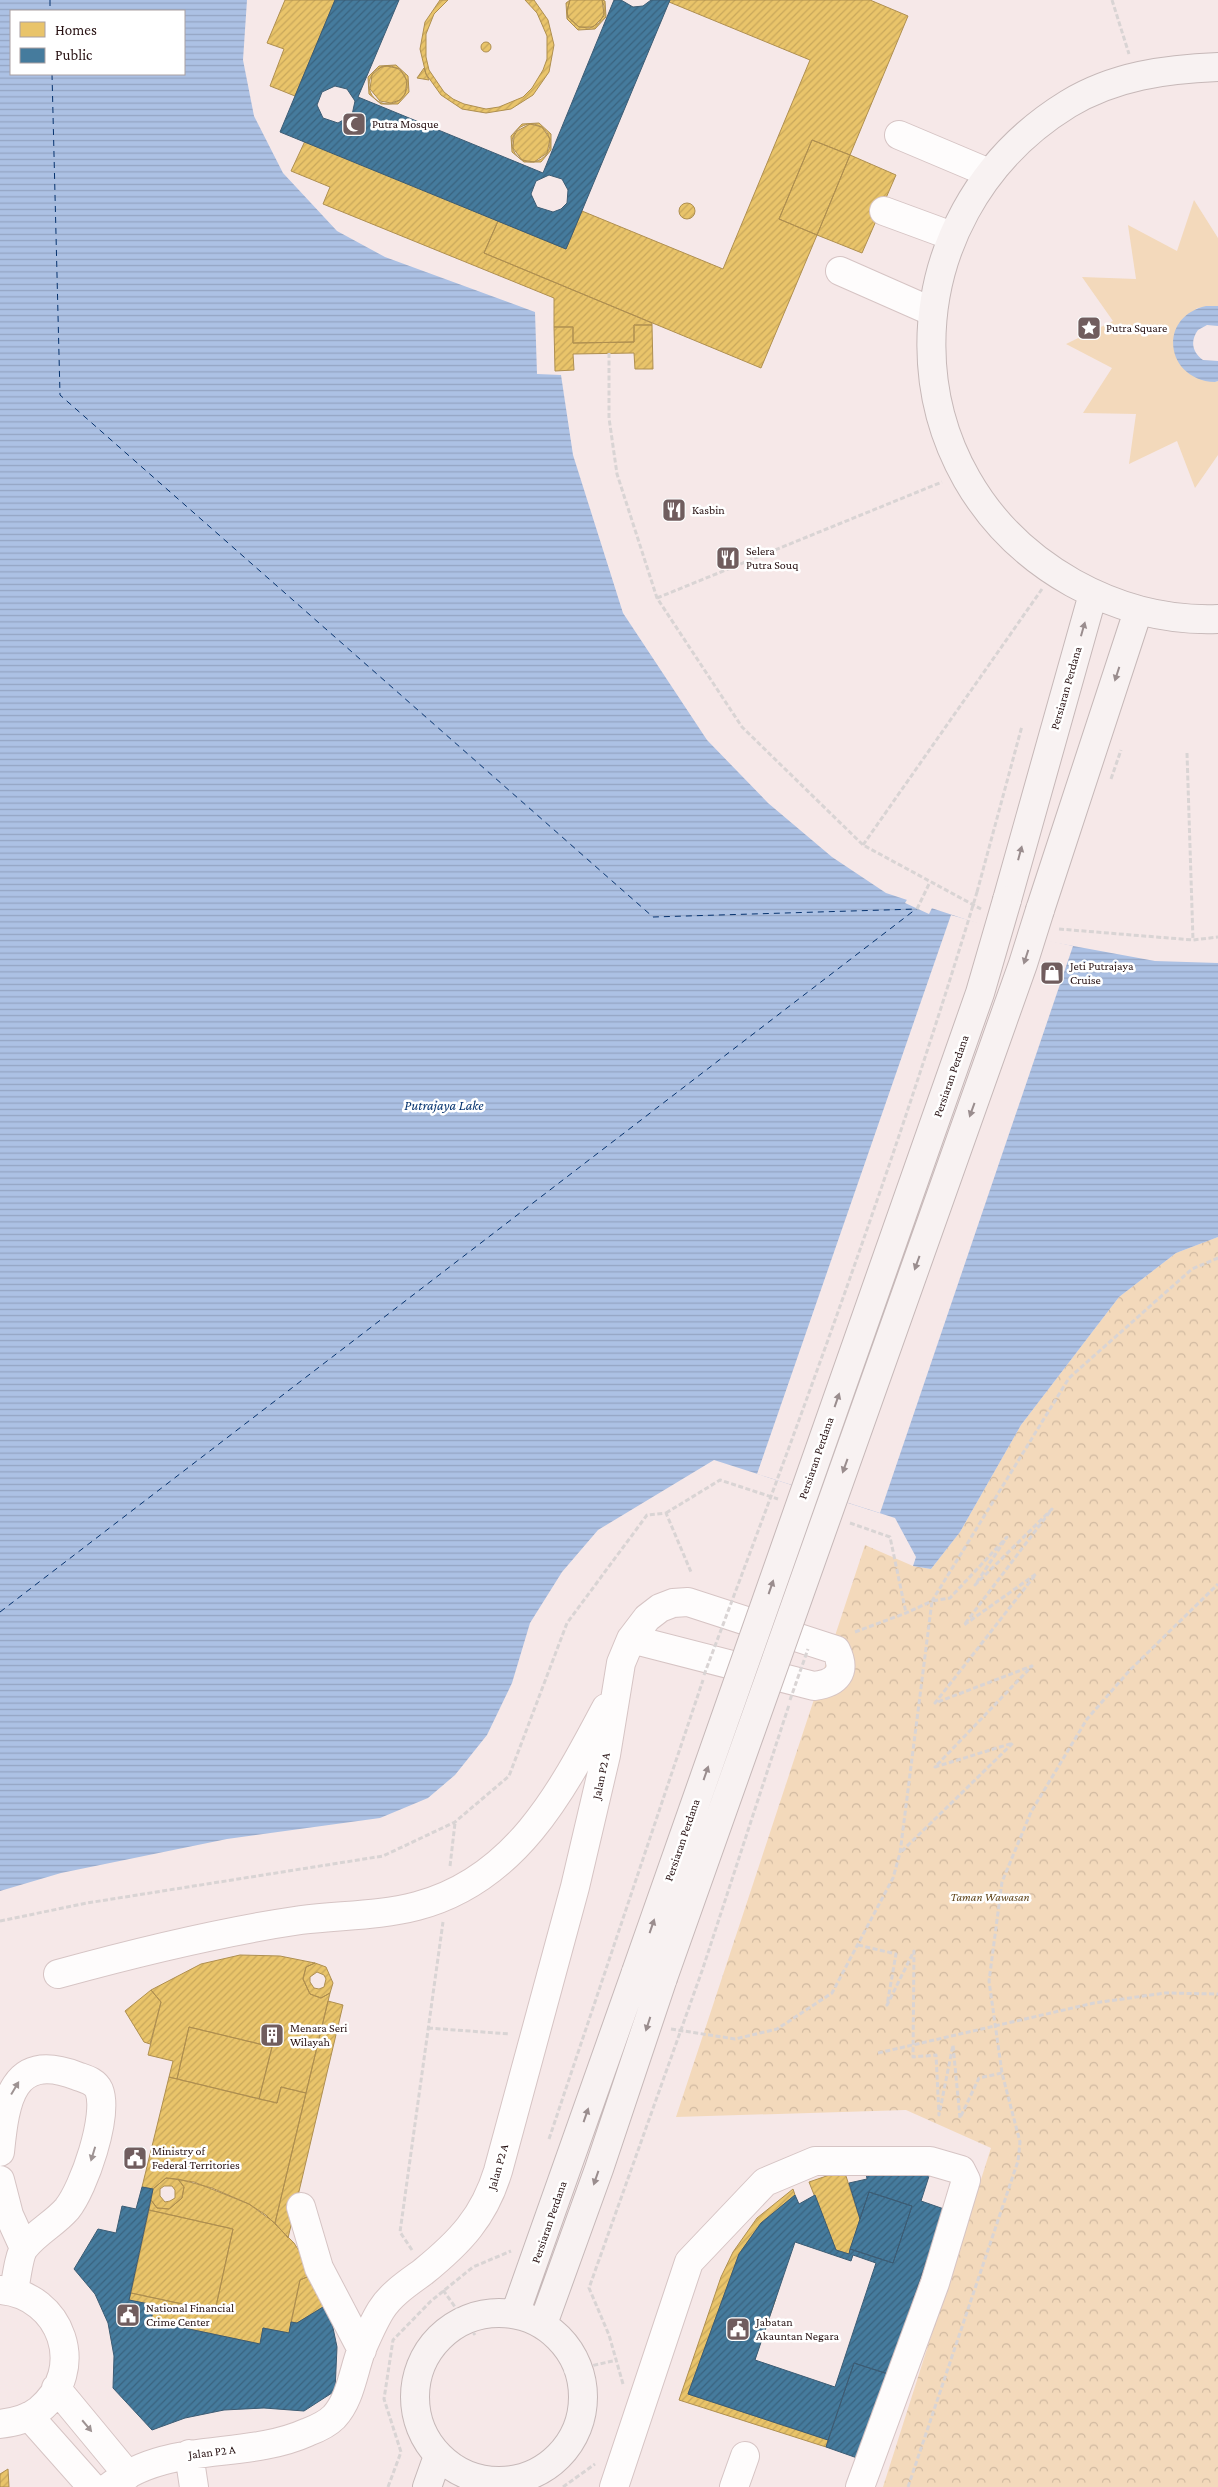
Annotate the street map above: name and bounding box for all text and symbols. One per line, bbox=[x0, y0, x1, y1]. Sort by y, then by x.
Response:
legend bbox=[10, 10, 185, 75]
text: Homes bbox=[55, 22, 97, 38]
text: Public bbox=[55, 47, 93, 63]
mosque icon: Putra Mosque bbox=[341, 111, 367, 137]
place label: Putra Mosque bbox=[372, 117, 439, 131]
place icon: Putra Square bbox=[1076, 315, 1102, 341]
place label: Putra Square bbox=[1106, 321, 1167, 335]
restaurant icon: Kasbin bbox=[661, 497, 687, 523]
place label: Kasbin bbox=[692, 503, 725, 517]
place label: Selera Putra Souq bbox=[746, 544, 799, 572]
restaurant icon: Selera Putra Souq bbox=[715, 545, 741, 571]
one-way arrow bbox=[1079, 621, 1087, 636]
street label: Persiaran Perdana bbox=[1047, 644, 1085, 731]
one-way arrow bbox=[1113, 667, 1121, 682]
one-way arrow bbox=[1016, 845, 1024, 860]
one-way arrow bbox=[1021, 949, 1029, 964]
place label: Jeti Putrajaya Cruise bbox=[1069, 959, 1134, 987]
shop icon: Jeti Putrajaya Cruise bbox=[1039, 960, 1065, 986]
street label: Persiaran Perdana bbox=[930, 1033, 972, 1119]
water label: Putrajaya Lake bbox=[404, 1097, 484, 1114]
one-way arrow bbox=[967, 1103, 975, 1118]
one-way arrow bbox=[913, 1256, 921, 1271]
one-way arrow bbox=[834, 1393, 841, 1408]
street label: Persiaran Perdana bbox=[795, 1415, 837, 1501]
one-way arrow bbox=[841, 1458, 848, 1473]
one-way arrow bbox=[768, 1579, 775, 1594]
street label: Jalan P2 A bbox=[589, 1751, 613, 1802]
one-way arrow bbox=[702, 1765, 710, 1780]
street label: Persiaran Perdana bbox=[661, 1797, 703, 1883]
park label: Taman Wawasan bbox=[950, 1890, 1030, 1904]
one-way arrow bbox=[649, 1919, 656, 1934]
one-way arrow bbox=[644, 2017, 652, 2032]
place label: Menara Seri Wilayah bbox=[290, 2021, 347, 2049]
building icon: Menara Seri Wilayah bbox=[259, 2022, 285, 2048]
one-way arrow bbox=[11, 2082, 20, 2095]
one-way arrow bbox=[582, 2107, 590, 2122]
street label: Jalan P2 A bbox=[484, 2142, 511, 2193]
place label: Ministry of Federal Territories bbox=[152, 2144, 240, 2172]
public building icon: Ministry of Federal Territories bbox=[122, 2145, 148, 2171]
one-way arrow bbox=[88, 2146, 96, 2161]
one-way arrow bbox=[592, 2171, 600, 2186]
street label: Persiaran Perdana bbox=[528, 2179, 570, 2265]
place label: National Financial Crime Center bbox=[146, 2301, 234, 2329]
public building icon: National Financial Crime Center bbox=[115, 2302, 141, 2328]
place label: Jabatan Akauntan Negara bbox=[755, 2315, 839, 2343]
public building icon: Jabatan Akauntan Negara bbox=[725, 2316, 751, 2342]
one-way arrow bbox=[82, 2419, 93, 2432]
street label: Jalan P2 A bbox=[187, 2442, 237, 2462]

